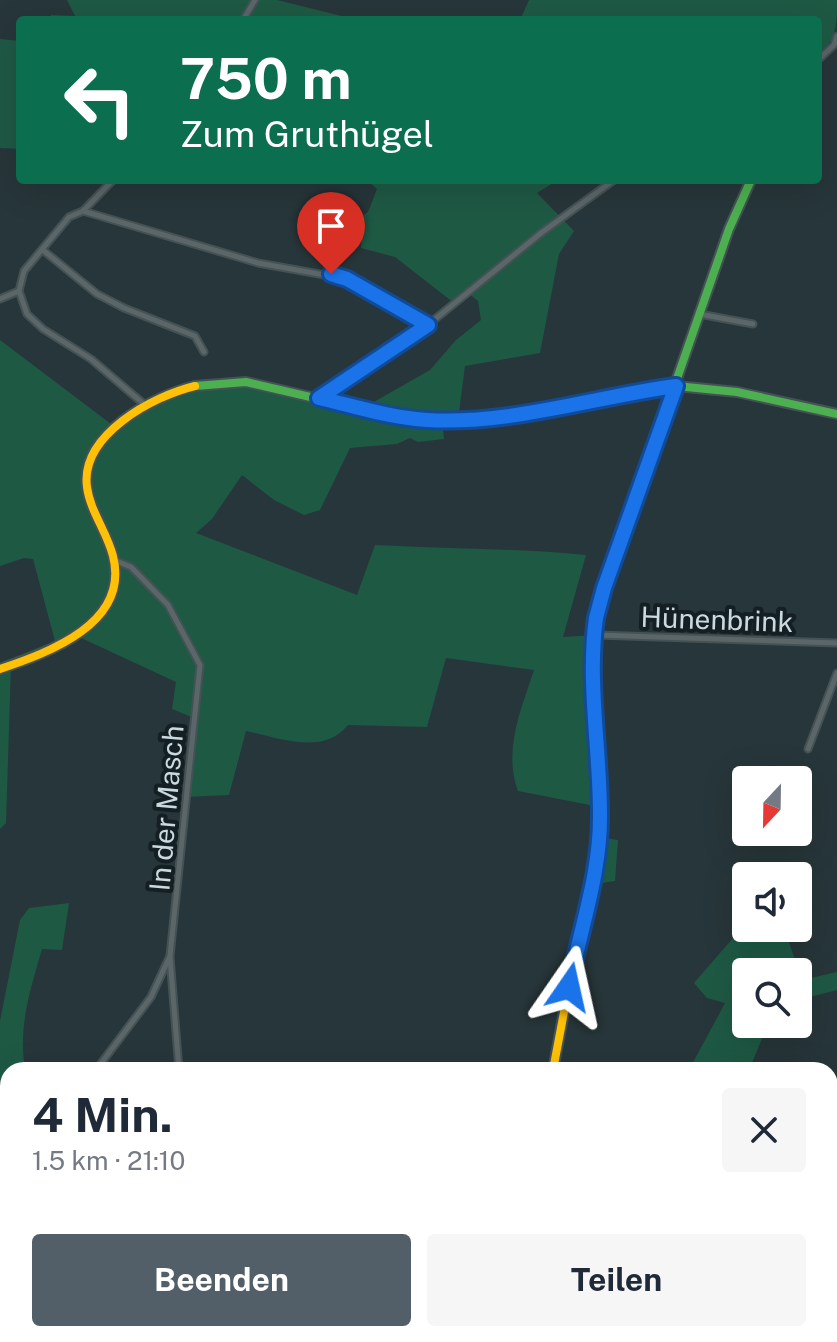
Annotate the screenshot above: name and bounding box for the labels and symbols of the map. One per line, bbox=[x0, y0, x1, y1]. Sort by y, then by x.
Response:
pin bbox=[297, 192, 365, 274]
street label: Hünenbrink bbox=[640, 600, 794, 638]
street label: In der Masch bbox=[142, 724, 190, 892]
north arrow bbox=[732, 766, 812, 846]
position arrow bbox=[527, 945, 611, 1029]

